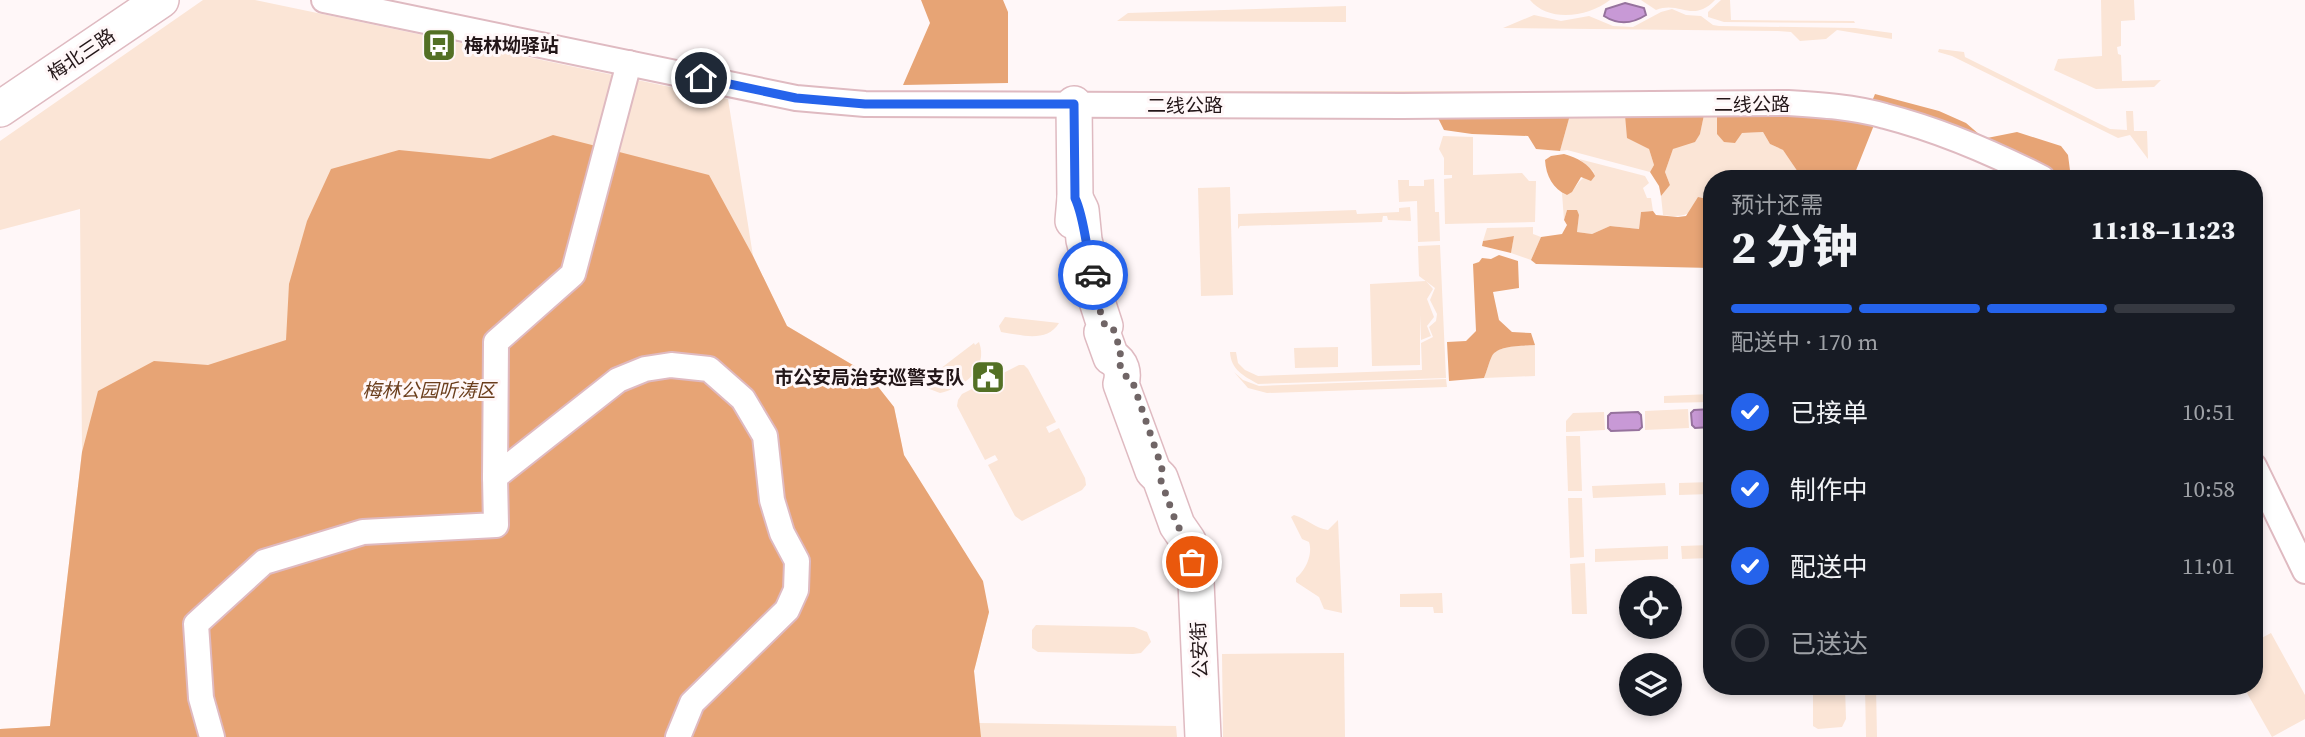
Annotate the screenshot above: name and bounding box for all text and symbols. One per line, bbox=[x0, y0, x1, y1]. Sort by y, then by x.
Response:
street label: 梅北三路 bbox=[42, 22, 120, 86]
bus stop icon: 梅林坳驿站 bbox=[420, 26, 458, 64]
place label: 梅林坳驿站 bbox=[464, 32, 559, 58]
pin bbox=[671, 48, 731, 108]
icon: home bbox=[682, 59, 720, 97]
street label: 二线公路 bbox=[1714, 91, 1790, 117]
street label: 二线公路 bbox=[1147, 92, 1223, 118]
text: 预计还需 bbox=[1731, 189, 1823, 221]
text: 11:18–11:23 bbox=[2091, 212, 2235, 248]
text: 2 分钟 bbox=[1731, 215, 1858, 278]
courier bbox=[1058, 240, 1128, 310]
icon: car bbox=[1074, 256, 1112, 294]
text: 配送中 · 170 m bbox=[1731, 326, 1878, 358]
public building icon: 市公安局治安巡警支队 bbox=[969, 358, 1007, 396]
place label: 市公安局治安巡警支队 bbox=[774, 364, 964, 390]
park label: 梅林公园听涛区 bbox=[362, 377, 498, 403]
icon: check bbox=[1731, 393, 1769, 431]
text: 已接单 bbox=[1790, 395, 1868, 431]
text: 10:51 bbox=[2182, 396, 2235, 428]
icon: check bbox=[1731, 470, 1769, 508]
text: 制作中 bbox=[1790, 472, 1868, 508]
text: 10:58 bbox=[2182, 473, 2235, 505]
pin bbox=[1162, 532, 1222, 592]
icon: bag bbox=[1173, 543, 1211, 581]
icon: check bbox=[1731, 547, 1769, 585]
text: 配送中 bbox=[1790, 549, 1868, 585]
text: 11:01 bbox=[2182, 550, 2235, 582]
map controls bbox=[1619, 576, 1682, 716]
button: locate bbox=[1619, 576, 1682, 639]
street label: 公安街 bbox=[1185, 621, 1213, 679]
text: 已送达 bbox=[1790, 626, 1868, 662]
button: layers bbox=[1619, 653, 1682, 716]

